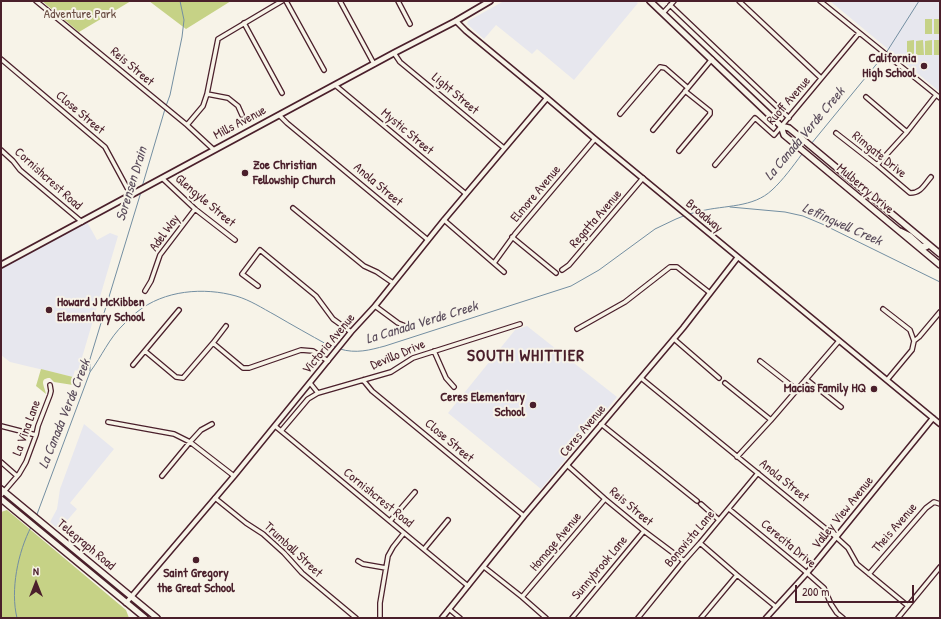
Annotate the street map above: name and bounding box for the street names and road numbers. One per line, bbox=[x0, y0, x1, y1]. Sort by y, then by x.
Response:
street label: Reis Street bbox=[107, 44, 157, 90]
street label: Light Street bbox=[428, 70, 482, 118]
street label: Ruoff Avenue bbox=[764, 74, 814, 128]
street label: Close Street bbox=[52, 88, 108, 138]
street label: Mills Avenue bbox=[211, 103, 269, 143]
street label: Mystic Street bbox=[378, 105, 436, 159]
street label: Rimgate Drive bbox=[849, 128, 909, 182]
street label: Cornishcrest Road bbox=[11, 145, 85, 213]
street label: Anola Street bbox=[350, 160, 406, 210]
street label: Mulberry Drive bbox=[833, 161, 897, 217]
street label: Elmore Avenue bbox=[508, 162, 564, 226]
street label: Glengyle Street bbox=[172, 171, 238, 231]
street label: Regatta Avenue bbox=[567, 187, 625, 251]
street label: Broadway bbox=[682, 196, 726, 236]
street label: Adel Way bbox=[146, 212, 184, 254]
street label: Victoria Avenue bbox=[299, 311, 359, 377]
street label: Devillo Drive bbox=[368, 337, 428, 373]
street label: La Vina Lane bbox=[10, 398, 44, 458]
street label: Ceres Avenue bbox=[557, 402, 609, 460]
street label: Close Street bbox=[421, 416, 477, 466]
street label: Anola Street bbox=[756, 456, 812, 506]
street label: Cornishcrest Road bbox=[340, 465, 416, 531]
street label: Valley View Avenue bbox=[809, 473, 877, 553]
street label: Reis Street bbox=[606, 484, 656, 530]
street label: Theis Avenue bbox=[869, 500, 921, 556]
street label: Bonavista Lane bbox=[662, 507, 718, 571]
street label: Homage Avenue bbox=[527, 509, 585, 575]
street label: Telegraph Road bbox=[54, 516, 118, 574]
street label: Cerecita Drive bbox=[757, 516, 819, 572]
street label: Trumball Street bbox=[260, 519, 326, 581]
street label: Sunnybrook Lane bbox=[569, 533, 631, 603]

